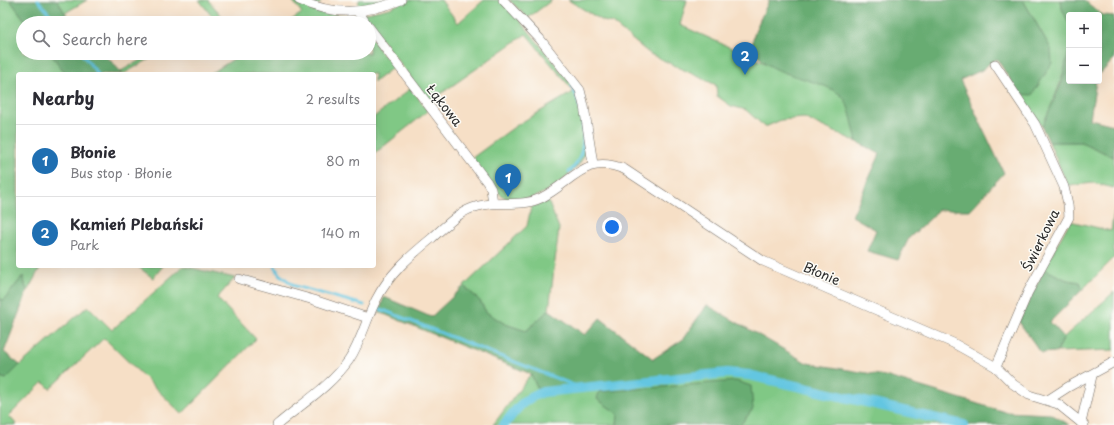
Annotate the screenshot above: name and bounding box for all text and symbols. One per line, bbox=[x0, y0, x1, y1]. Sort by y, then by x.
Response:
map controls bbox=[1066, 12, 1102, 84]
button: + bbox=[1066, 12, 1102, 48]
search box bbox=[16, 16, 376, 60]
icon: search bbox=[30, 27, 52, 49]
text: Search here bbox=[62, 27, 148, 50]
pin: 2 bbox=[732, 42, 758, 75]
button: − bbox=[1066, 48, 1102, 84]
street label: Łąkowa bbox=[422, 80, 468, 131]
text: Nearby bbox=[32, 85, 94, 111]
text: 2 results bbox=[306, 89, 360, 108]
text: Błonie bbox=[70, 140, 116, 163]
text: 1 bbox=[42, 151, 48, 170]
text: 80 m bbox=[326, 151, 360, 170]
text: Bus stop · Błonie bbox=[70, 163, 172, 182]
pin: 1 bbox=[495, 164, 521, 197]
street label: Świerkowa bbox=[1017, 205, 1064, 274]
text: Kamień Plebański bbox=[70, 212, 203, 235]
your location bbox=[602, 217, 622, 237]
text: 2 bbox=[40, 223, 50, 242]
text: 140 m bbox=[321, 223, 360, 242]
text: Park bbox=[70, 235, 99, 254]
street label: Błonie bbox=[801, 257, 843, 289]

